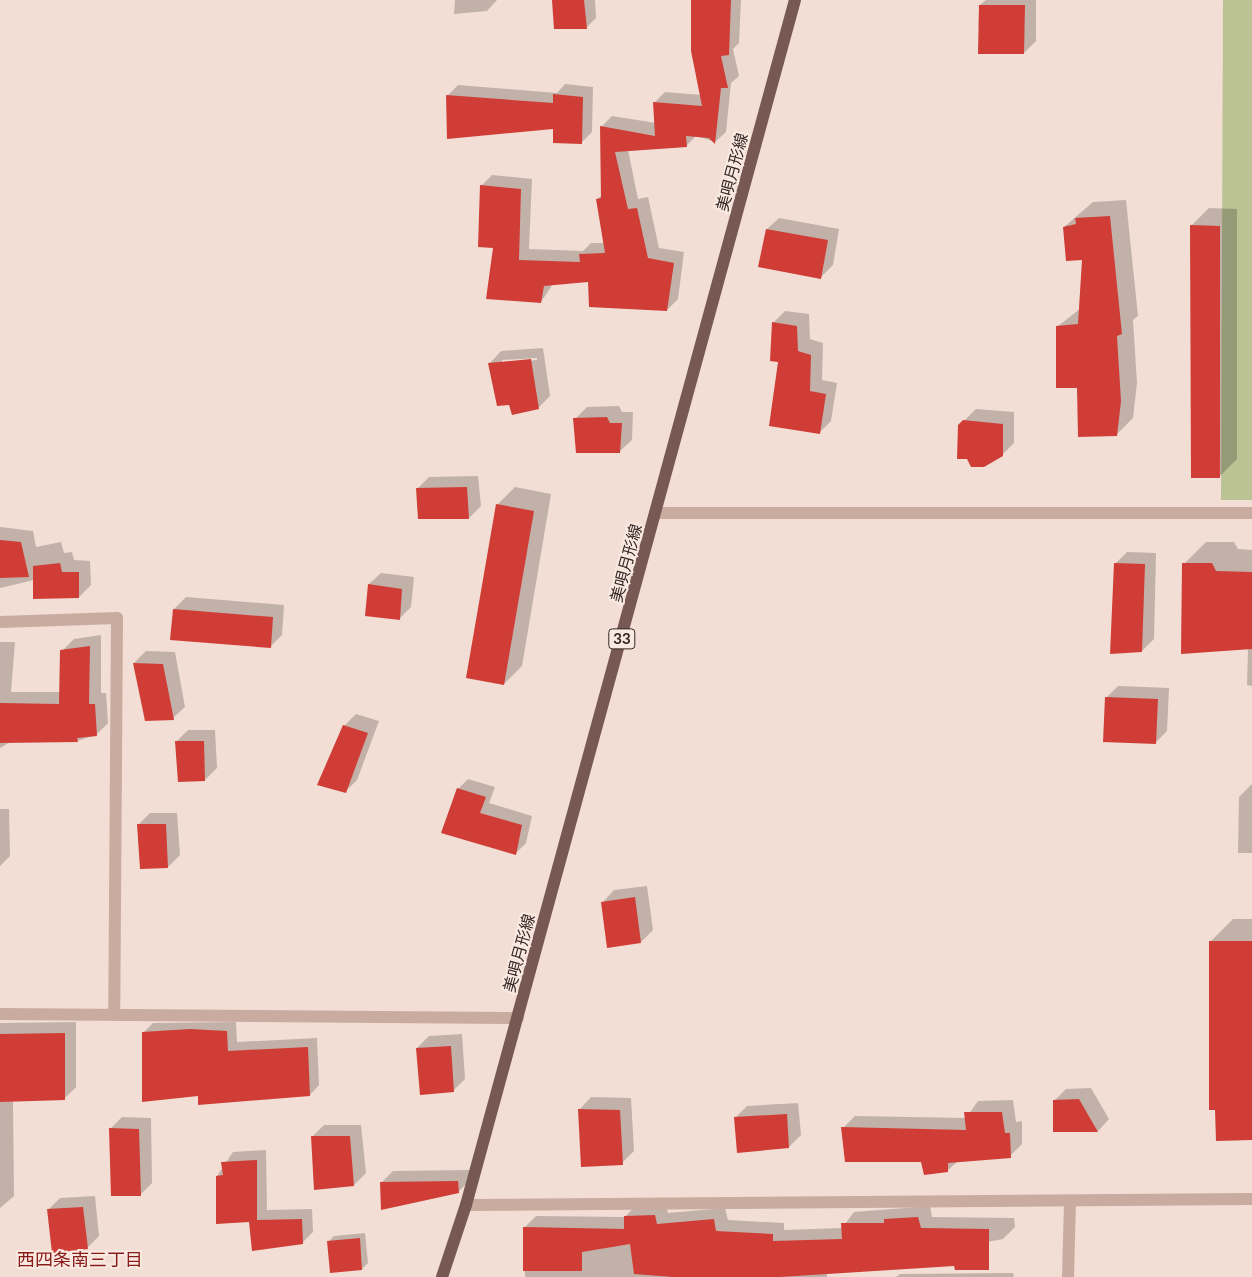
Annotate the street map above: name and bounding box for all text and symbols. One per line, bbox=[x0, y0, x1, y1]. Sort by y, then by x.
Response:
street label: 美唄月形線 bbox=[712, 131, 752, 213]
street label: 美唄月形線 bbox=[606, 522, 646, 604]
road number: 33 bbox=[608, 626, 636, 652]
street label: 美唄月形線 bbox=[499, 912, 539, 994]
district label: 西四条南三丁目 bbox=[17, 1248, 143, 1270]

